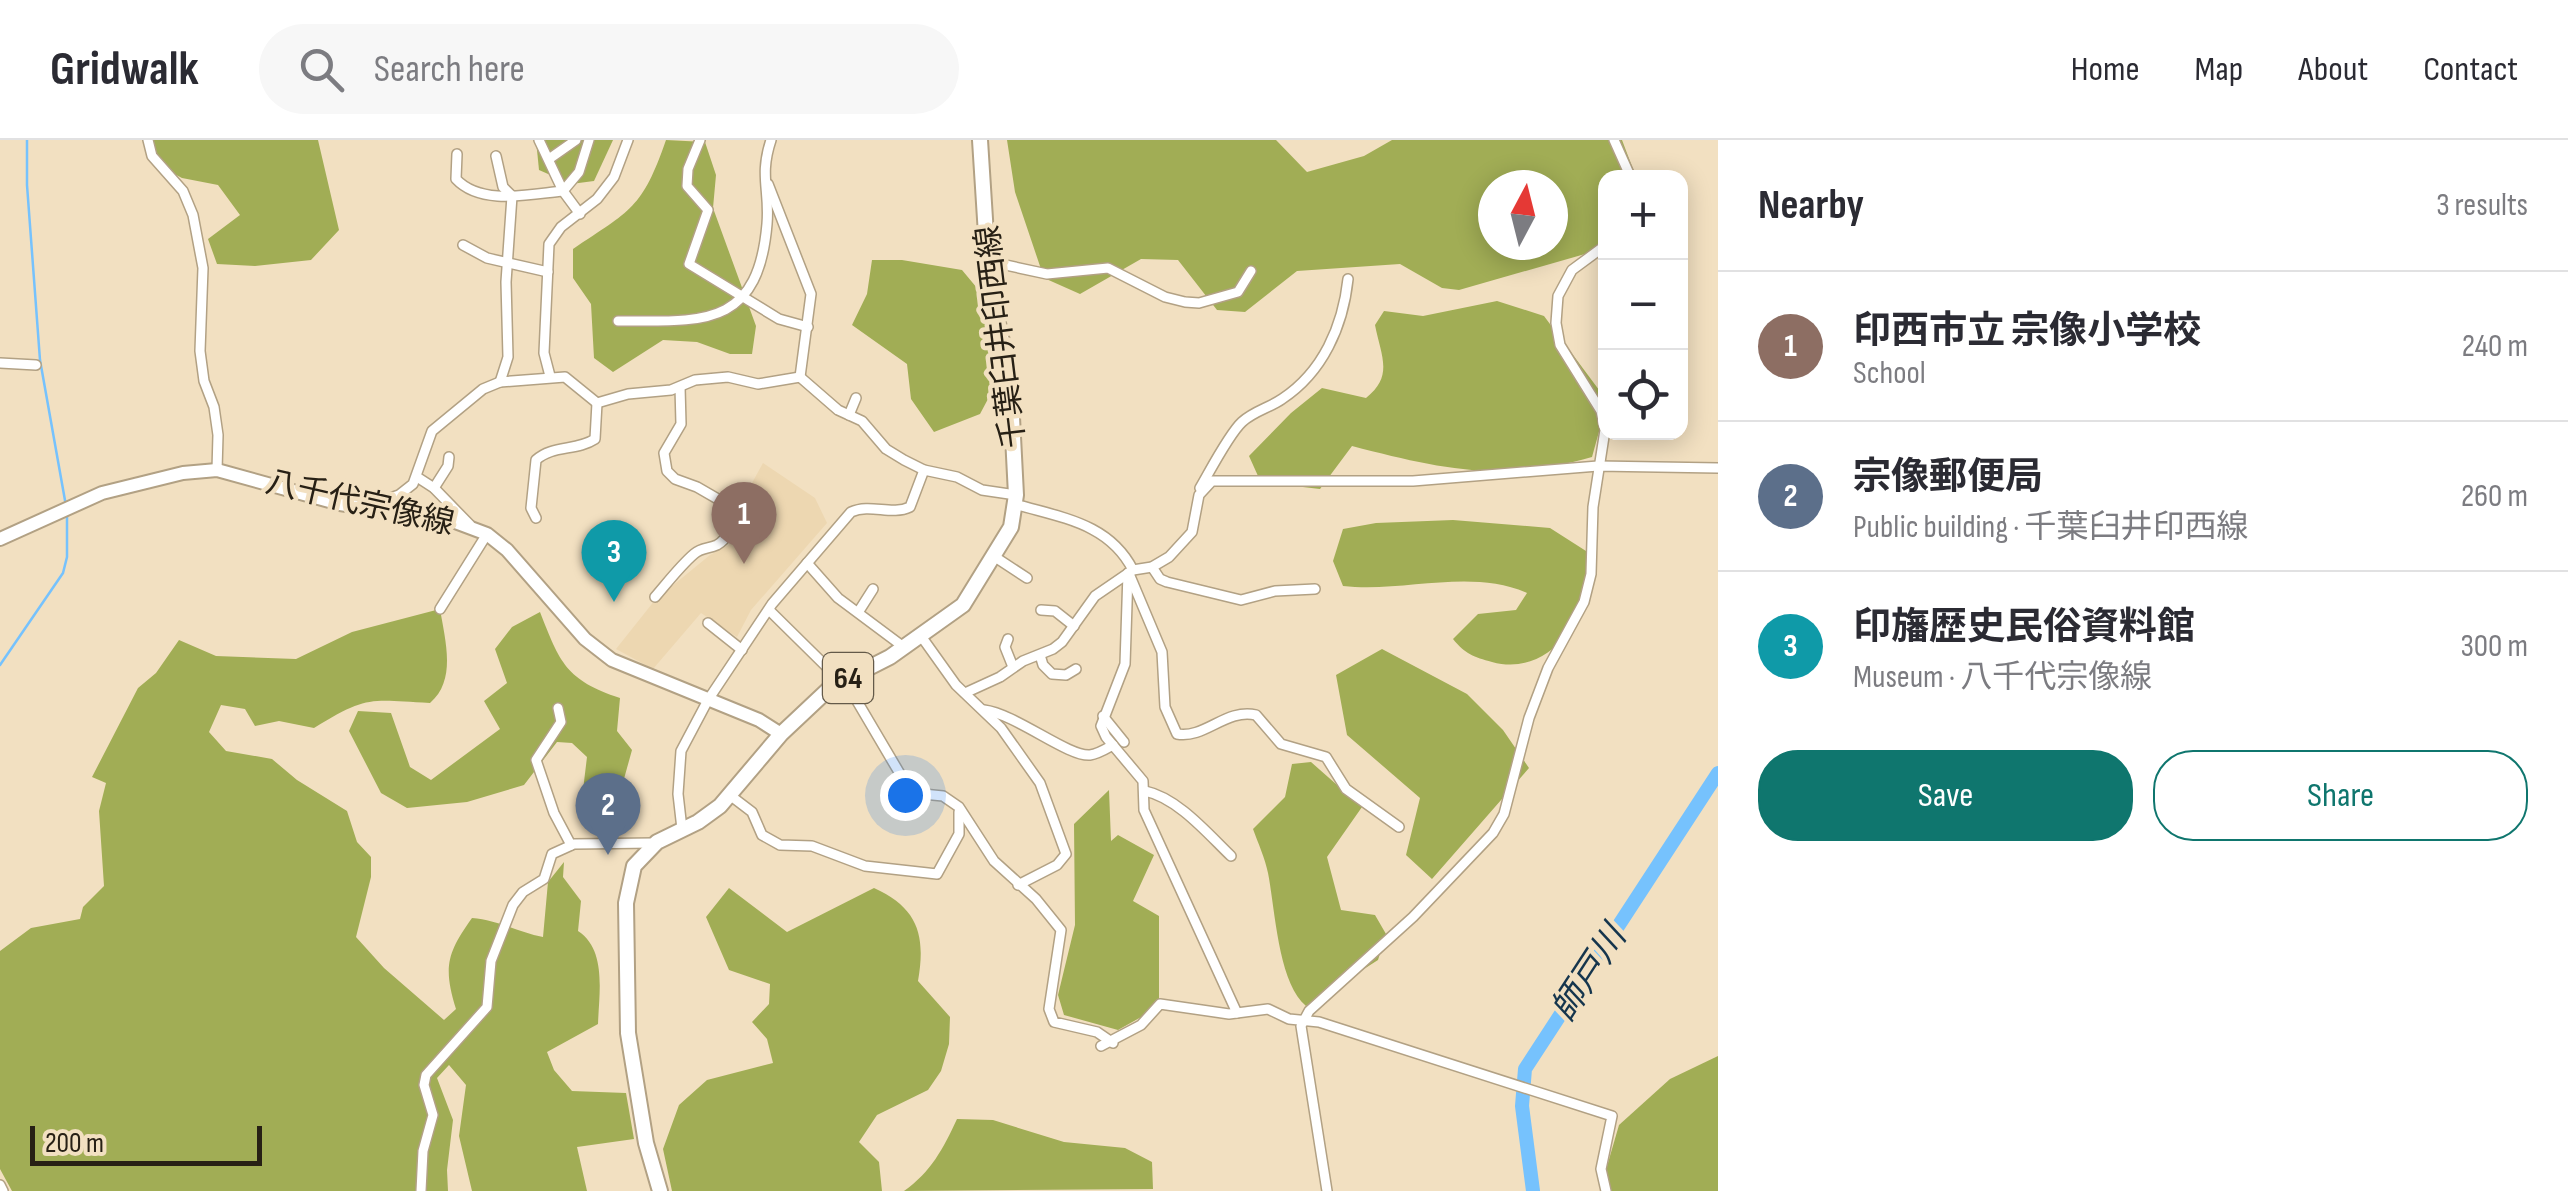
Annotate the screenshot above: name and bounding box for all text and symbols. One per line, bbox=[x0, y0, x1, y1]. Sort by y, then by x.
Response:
search box bbox=[259, 24, 959, 114]
text: Gridwalk bbox=[50, 41, 199, 98]
icon: search bbox=[294, 42, 349, 97]
text: Search here bbox=[374, 47, 525, 92]
text: Home bbox=[2071, 48, 2140, 91]
text: Map bbox=[2195, 48, 2243, 91]
text: About bbox=[2298, 48, 2368, 91]
text: Contact bbox=[2423, 48, 2518, 91]
north arrow bbox=[1478, 170, 1568, 260]
map controls bbox=[1598, 170, 1688, 440]
button: + bbox=[1598, 170, 1688, 260]
text: Nearby bbox=[1758, 180, 1864, 231]
text: 3 results bbox=[2436, 186, 2528, 225]
street label: 千葉臼井印西線 bbox=[968, 223, 1034, 450]
button: − bbox=[1598, 260, 1688, 350]
text: 印西市立 宗像小学校 bbox=[1853, 309, 2201, 354]
text: 1 bbox=[1784, 327, 1797, 366]
text: 240 m bbox=[2462, 327, 2528, 366]
button: locate bbox=[1598, 350, 1688, 440]
text: School bbox=[1853, 354, 1926, 393]
text: 宗像郵便局 bbox=[1853, 455, 2043, 500]
street label: 八千代宗像線 bbox=[262, 463, 458, 544]
text: 2 bbox=[1783, 477, 1798, 516]
text: 260 m bbox=[2461, 477, 2528, 516]
pin: 1 bbox=[712, 482, 776, 564]
text: Public building · 千葉臼井印西線 bbox=[1853, 508, 2249, 547]
pin: 3 bbox=[582, 520, 646, 602]
text: 印旛歴史民俗資料館 bbox=[1853, 605, 2195, 650]
text: 3 bbox=[1783, 627, 1798, 666]
text: 300 m bbox=[2460, 627, 2528, 666]
road number: 64 bbox=[823, 653, 873, 703]
text: Museum · 八千代宗像線 bbox=[1853, 658, 2152, 697]
button: Save bbox=[1758, 750, 2133, 841]
button: Share bbox=[2153, 750, 2528, 841]
your location bbox=[880, 770, 931, 821]
pin: 2 bbox=[576, 772, 640, 855]
water label: 師戸川 bbox=[1543, 915, 1638, 1030]
scale bar bbox=[30, 1121, 262, 1166]
text: 200 m bbox=[45, 1127, 104, 1160]

